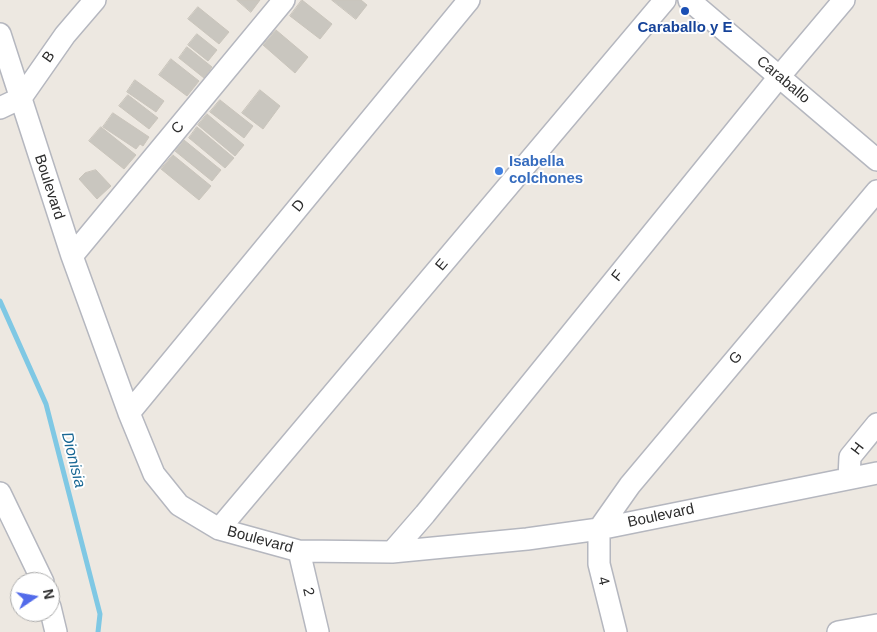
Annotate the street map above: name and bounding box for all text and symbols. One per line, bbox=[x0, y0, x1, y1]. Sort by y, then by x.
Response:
marker: Caraballo y E bbox=[679, 5, 691, 17]
place label: Caraballo y E bbox=[637, 19, 733, 37]
street label: B bbox=[39, 48, 59, 66]
street label: Caraballo bbox=[753, 52, 813, 108]
street label: C bbox=[168, 118, 188, 138]
street label: Boulevard bbox=[30, 152, 68, 222]
place label: Isabella colchones bbox=[509, 153, 583, 188]
marker: Isabella colchones bbox=[493, 165, 505, 177]
street label: D bbox=[289, 196, 309, 216]
street label: E bbox=[432, 255, 452, 275]
street label: F bbox=[608, 267, 628, 285]
street label: G bbox=[725, 348, 747, 368]
water label: Dionisia bbox=[57, 430, 89, 490]
street label: H bbox=[848, 439, 868, 459]
street label: Boulevard bbox=[626, 500, 696, 532]
street label: Boulevard bbox=[225, 523, 295, 557]
north arrow bbox=[10, 572, 60, 622]
street label: 4 bbox=[593, 575, 613, 587]
street label: 2 bbox=[298, 586, 318, 598]
text: N bbox=[40, 587, 58, 601]

